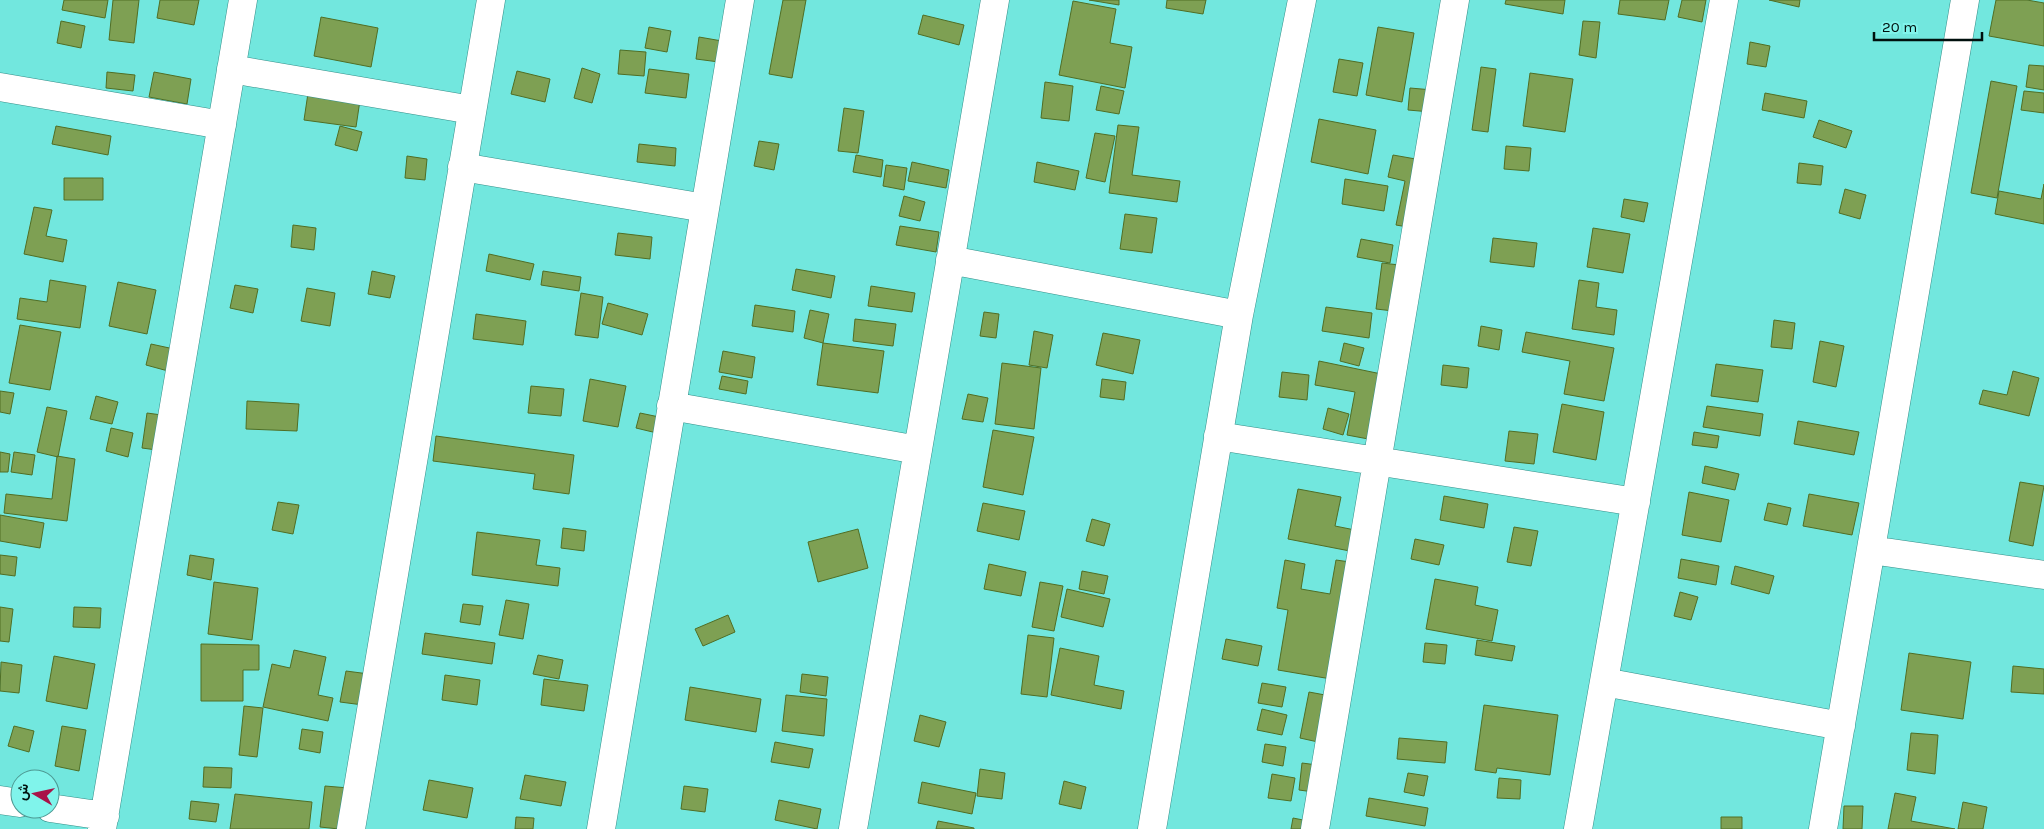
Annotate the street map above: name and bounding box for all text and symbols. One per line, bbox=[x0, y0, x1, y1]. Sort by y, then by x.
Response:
scale bar bbox=[1874, 10, 1982, 42]
text: 20 m bbox=[1882, 18, 1917, 36]
north arrow bbox=[10, 769, 60, 819]
text: ش bbox=[13, 782, 32, 802]

